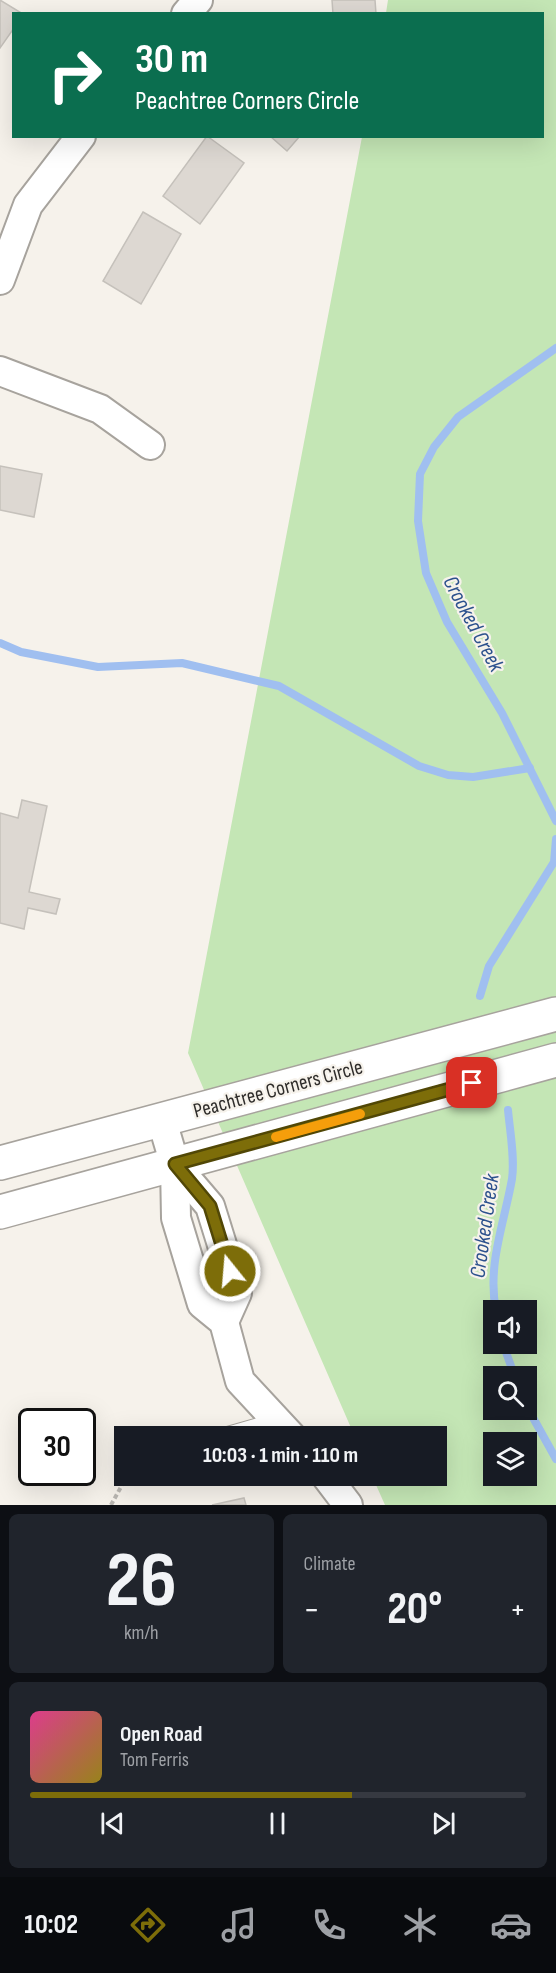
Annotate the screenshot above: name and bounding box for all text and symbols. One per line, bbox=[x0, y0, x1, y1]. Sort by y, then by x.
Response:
text: 30 m bbox=[135, 34, 208, 85]
icon: right bbox=[36, 36, 114, 114]
text: Peachtree Corners Circle bbox=[135, 85, 359, 117]
water label: Crooked Creek bbox=[437, 571, 510, 677]
street label: Peachtree Corners Circle bbox=[190, 1054, 366, 1124]
pin bbox=[446, 1057, 497, 1108]
icon: arrive bbox=[455, 1066, 488, 1099]
water label: Crooked Creek bbox=[464, 1172, 506, 1280]
position arrow bbox=[198, 1239, 262, 1303]
map controls bbox=[483, 1300, 537, 1486]
button: sound bbox=[483, 1300, 537, 1354]
button: search bbox=[483, 1366, 537, 1420]
speed limit sign: 30 bbox=[18, 1408, 96, 1486]
button: layers bbox=[483, 1432, 537, 1486]
text: 10:03 · 1 min · 110 m bbox=[203, 1442, 358, 1469]
text: 26 bbox=[106, 1535, 177, 1628]
text: Climate bbox=[304, 1552, 356, 1576]
text: 20° bbox=[387, 1582, 442, 1637]
text: − bbox=[304, 1590, 320, 1630]
text: + bbox=[510, 1590, 526, 1630]
text: km/h bbox=[124, 1621, 159, 1645]
text: Open Road bbox=[120, 1721, 202, 1748]
text: Tom Ferris bbox=[120, 1748, 189, 1772]
icon: previous bbox=[96, 1807, 129, 1840]
icon: pause bbox=[261, 1807, 294, 1840]
icon: next bbox=[427, 1807, 460, 1840]
icon: directions bbox=[127, 1904, 169, 1946]
icon: music bbox=[218, 1904, 260, 1946]
icon: phone bbox=[308, 1904, 350, 1946]
icon: climate bbox=[399, 1904, 441, 1946]
icon: car bbox=[490, 1904, 532, 1946]
text: 10:02 bbox=[24, 1909, 78, 1941]

